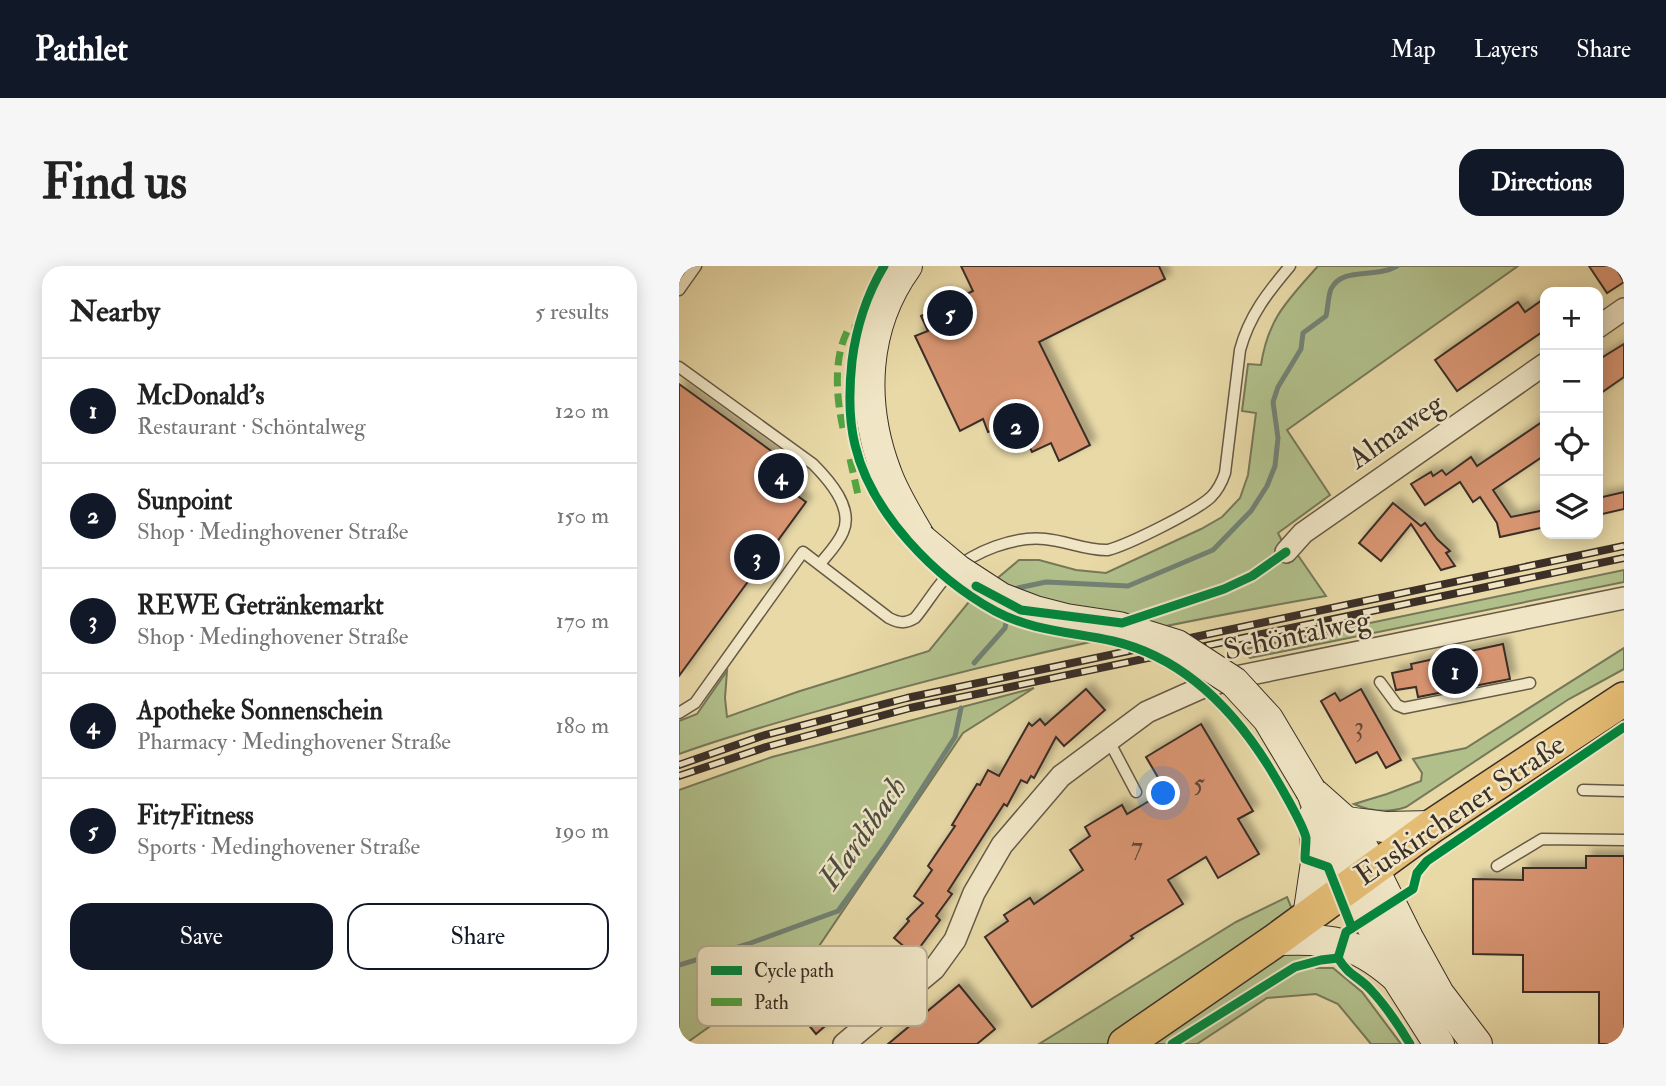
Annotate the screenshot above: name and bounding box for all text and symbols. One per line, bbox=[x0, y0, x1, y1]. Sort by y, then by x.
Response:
text: Pathlet bbox=[35, 29, 128, 70]
text: Map bbox=[1391, 34, 1436, 65]
text: Layers bbox=[1474, 34, 1538, 65]
text: Share bbox=[1576, 34, 1631, 65]
button: Directions bbox=[1459, 149, 1624, 216]
text: Find us bbox=[42, 152, 187, 213]
pin: 5 bbox=[927, 287, 973, 339]
map controls bbox=[1540, 287, 1603, 539]
button: + bbox=[1540, 287, 1603, 350]
text: Nearby bbox=[70, 293, 160, 330]
text: 5 results bbox=[535, 297, 609, 326]
button: − bbox=[1540, 350, 1603, 413]
text: McDonald's bbox=[137, 380, 264, 412]
street label: Almaweg bbox=[1340, 384, 1452, 478]
text: 1 bbox=[89, 396, 97, 425]
text: 120 m bbox=[555, 396, 609, 425]
pin: 2 bbox=[993, 400, 1039, 452]
text: Restaurant · Schöntalweg bbox=[137, 412, 366, 441]
button: locate bbox=[1540, 413, 1603, 476]
pin: 4 bbox=[758, 450, 804, 502]
button: layers bbox=[1540, 476, 1603, 539]
text: Sunpoint bbox=[137, 485, 232, 517]
text: 2 bbox=[87, 501, 99, 530]
text: 150 m bbox=[556, 501, 609, 530]
text: Shop · Medinghovener Straße bbox=[137, 517, 408, 546]
pin: 3 bbox=[734, 531, 780, 583]
text: REWE Getränkemarkt bbox=[137, 590, 384, 622]
street label: Schöntalweg bbox=[1220, 601, 1375, 669]
text: 3 bbox=[89, 606, 97, 635]
text: 170 m bbox=[556, 606, 609, 635]
text: Shop · Medinghovener Straße bbox=[137, 622, 408, 651]
pin: 1 bbox=[1432, 645, 1478, 697]
text: Apotheke Sonnenschein bbox=[137, 695, 383, 727]
text: 4 bbox=[87, 711, 99, 740]
text: 180 m bbox=[556, 711, 609, 740]
house number: 3 bbox=[1354, 711, 1364, 743]
street label: Euskirchener Straße bbox=[1348, 726, 1572, 894]
text: Pharmacy · Medinghovener Straße bbox=[137, 727, 451, 756]
house number: 5 bbox=[1193, 768, 1205, 800]
water label: Hardtbach bbox=[809, 769, 916, 899]
your location bbox=[1146, 776, 1180, 810]
text: Fit7Fitness bbox=[137, 800, 254, 832]
text: 5 bbox=[88, 816, 98, 845]
text: 190 m bbox=[555, 816, 609, 845]
house number: 7 bbox=[1131, 831, 1143, 863]
text: Sports · Medinghovener Straße bbox=[137, 832, 420, 861]
button: Save bbox=[70, 903, 333, 970]
button: Share bbox=[347, 903, 609, 970]
legend bbox=[697, 946, 927, 1026]
text: Cycle path bbox=[754, 959, 834, 984]
text: Path bbox=[754, 991, 789, 1015]

